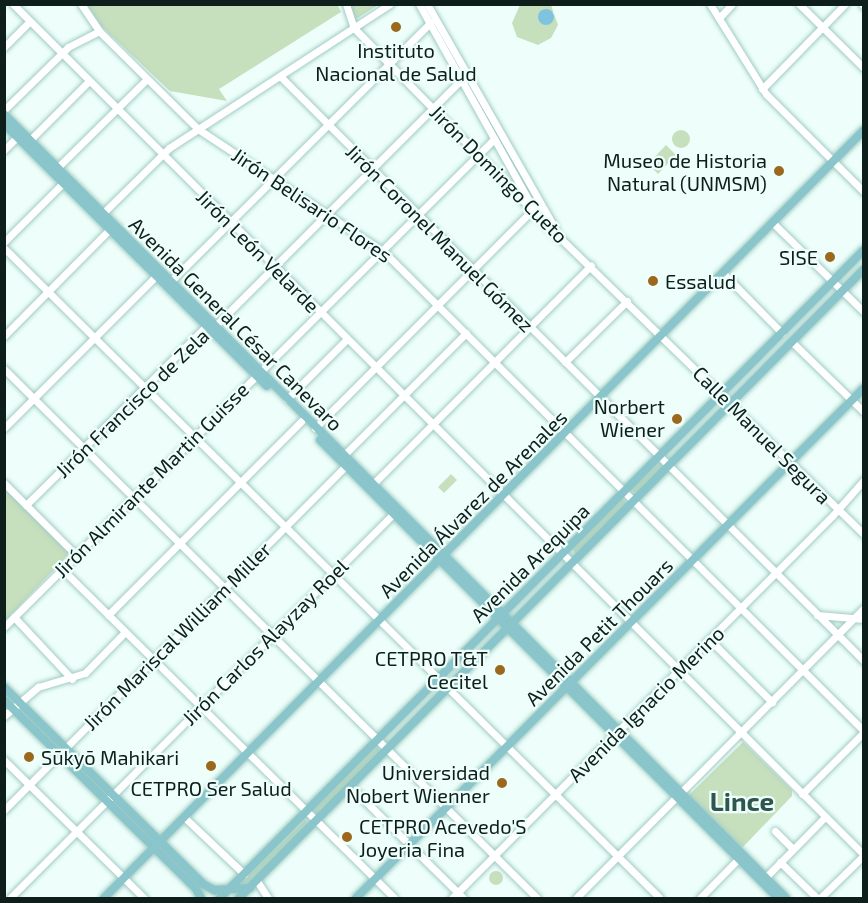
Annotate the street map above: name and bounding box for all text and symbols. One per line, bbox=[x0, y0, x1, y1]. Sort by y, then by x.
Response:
marker: Instituto Nacional de Salud bbox=[387, 18, 405, 36]
place label: Instituto Nacional de Salud bbox=[315, 38, 477, 85]
street label: Jirón Domingo Cueto bbox=[425, 100, 573, 248]
street label: Jirón Coronel Manuel Gómez bbox=[341, 139, 539, 337]
street label: Jirón Belisario Flores bbox=[227, 143, 397, 267]
place label: Museo de Historia Natural (UNMSM) bbox=[603, 148, 767, 195]
marker: Museo de Historia Natural (UNMSM) bbox=[772, 164, 786, 178]
street label: Jirón León Velarde bbox=[191, 184, 325, 318]
street label: Avenida General César Canevaro bbox=[124, 212, 348, 436]
place label: SISE bbox=[779, 245, 818, 269]
marker: SISE bbox=[823, 250, 837, 264]
place label: Essalud bbox=[665, 269, 736, 293]
marker: Essalud bbox=[646, 274, 660, 288]
street label: Jirón Francisco de Zela bbox=[50, 324, 214, 482]
street label: Calle Manuel Segura bbox=[688, 361, 836, 509]
street label: Jirón Almirante Martin Guisse bbox=[48, 377, 254, 583]
place label: Norbert Wiener bbox=[594, 395, 665, 442]
street label: Avenida Álvarez de Arenales bbox=[374, 405, 572, 603]
marker: Norbert Wiener bbox=[670, 412, 684, 426]
street label: Avenida Arequipa bbox=[466, 499, 594, 627]
street label: Jirón Mariscal William Miller bbox=[78, 537, 276, 735]
street label: Avenida Petit Thouars bbox=[520, 553, 678, 711]
street label: Jirón Carlos Alayzay Roel bbox=[177, 554, 353, 730]
street label: Avenida Ignacio Merino bbox=[563, 621, 729, 787]
place label: CETPRO T&T Cecitel bbox=[374, 646, 488, 693]
marker: CETPRO T&T Cecitel bbox=[493, 663, 507, 677]
place label: Sūkyō Mahikari bbox=[41, 745, 179, 769]
marker: Sūkyō Mahikari bbox=[22, 750, 36, 764]
marker: CETPRO Ser Salud bbox=[204, 759, 218, 773]
place label: Universidad Nobert Wienner bbox=[346, 760, 490, 807]
place label: CETPRO Ser Salud bbox=[130, 776, 292, 800]
marker: Universidad Nobert Wienner bbox=[495, 776, 509, 790]
district label: Lince bbox=[710, 785, 774, 817]
place label: CETPRO Acevedo'S Joyeria Fina bbox=[359, 814, 527, 861]
marker: CETPRO Acevedo'S Joyeria Fina bbox=[340, 830, 354, 844]

